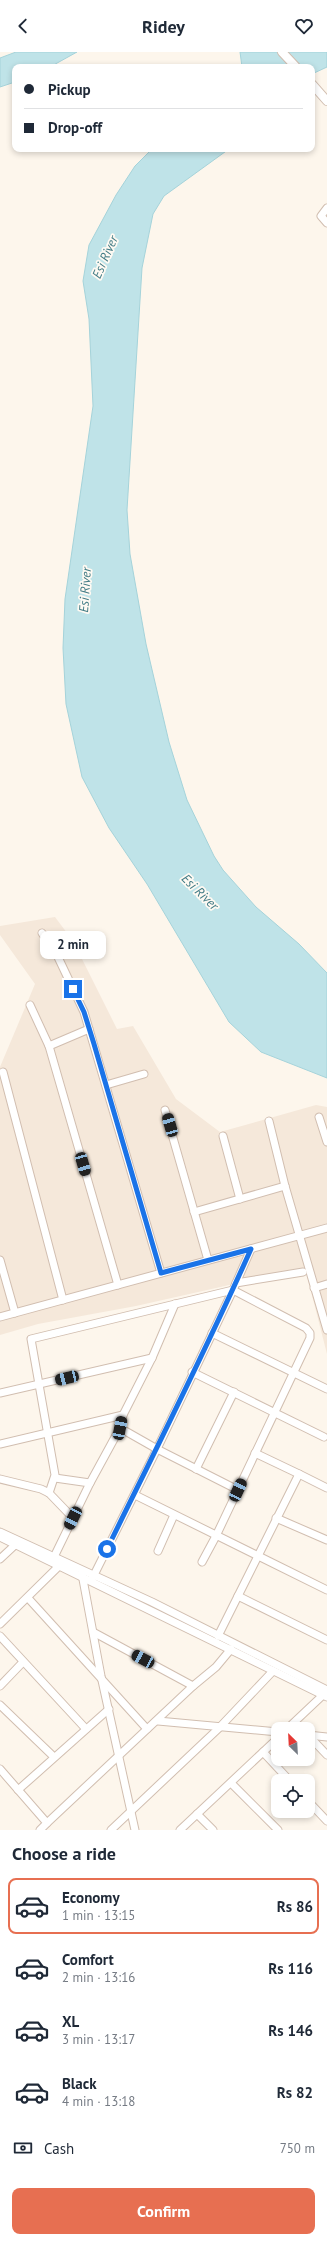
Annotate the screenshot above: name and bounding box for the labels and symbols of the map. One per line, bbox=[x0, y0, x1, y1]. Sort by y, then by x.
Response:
water label: Esi River bbox=[88, 232, 122, 281]
water label: Esi River bbox=[75, 566, 95, 613]
water label: Esi River bbox=[178, 870, 223, 914]
callout: 2 min bbox=[40, 931, 106, 959]
route end bbox=[64, 980, 82, 998]
car bbox=[161, 1112, 179, 1138]
car bbox=[74, 1151, 92, 1177]
car bbox=[54, 1369, 80, 1387]
car bbox=[112, 1415, 128, 1441]
car bbox=[227, 1477, 249, 1503]
car bbox=[62, 1505, 84, 1531]
route start bbox=[98, 1540, 116, 1558]
car bbox=[130, 1648, 156, 1670]
north arrow bbox=[271, 1722, 315, 1766]

